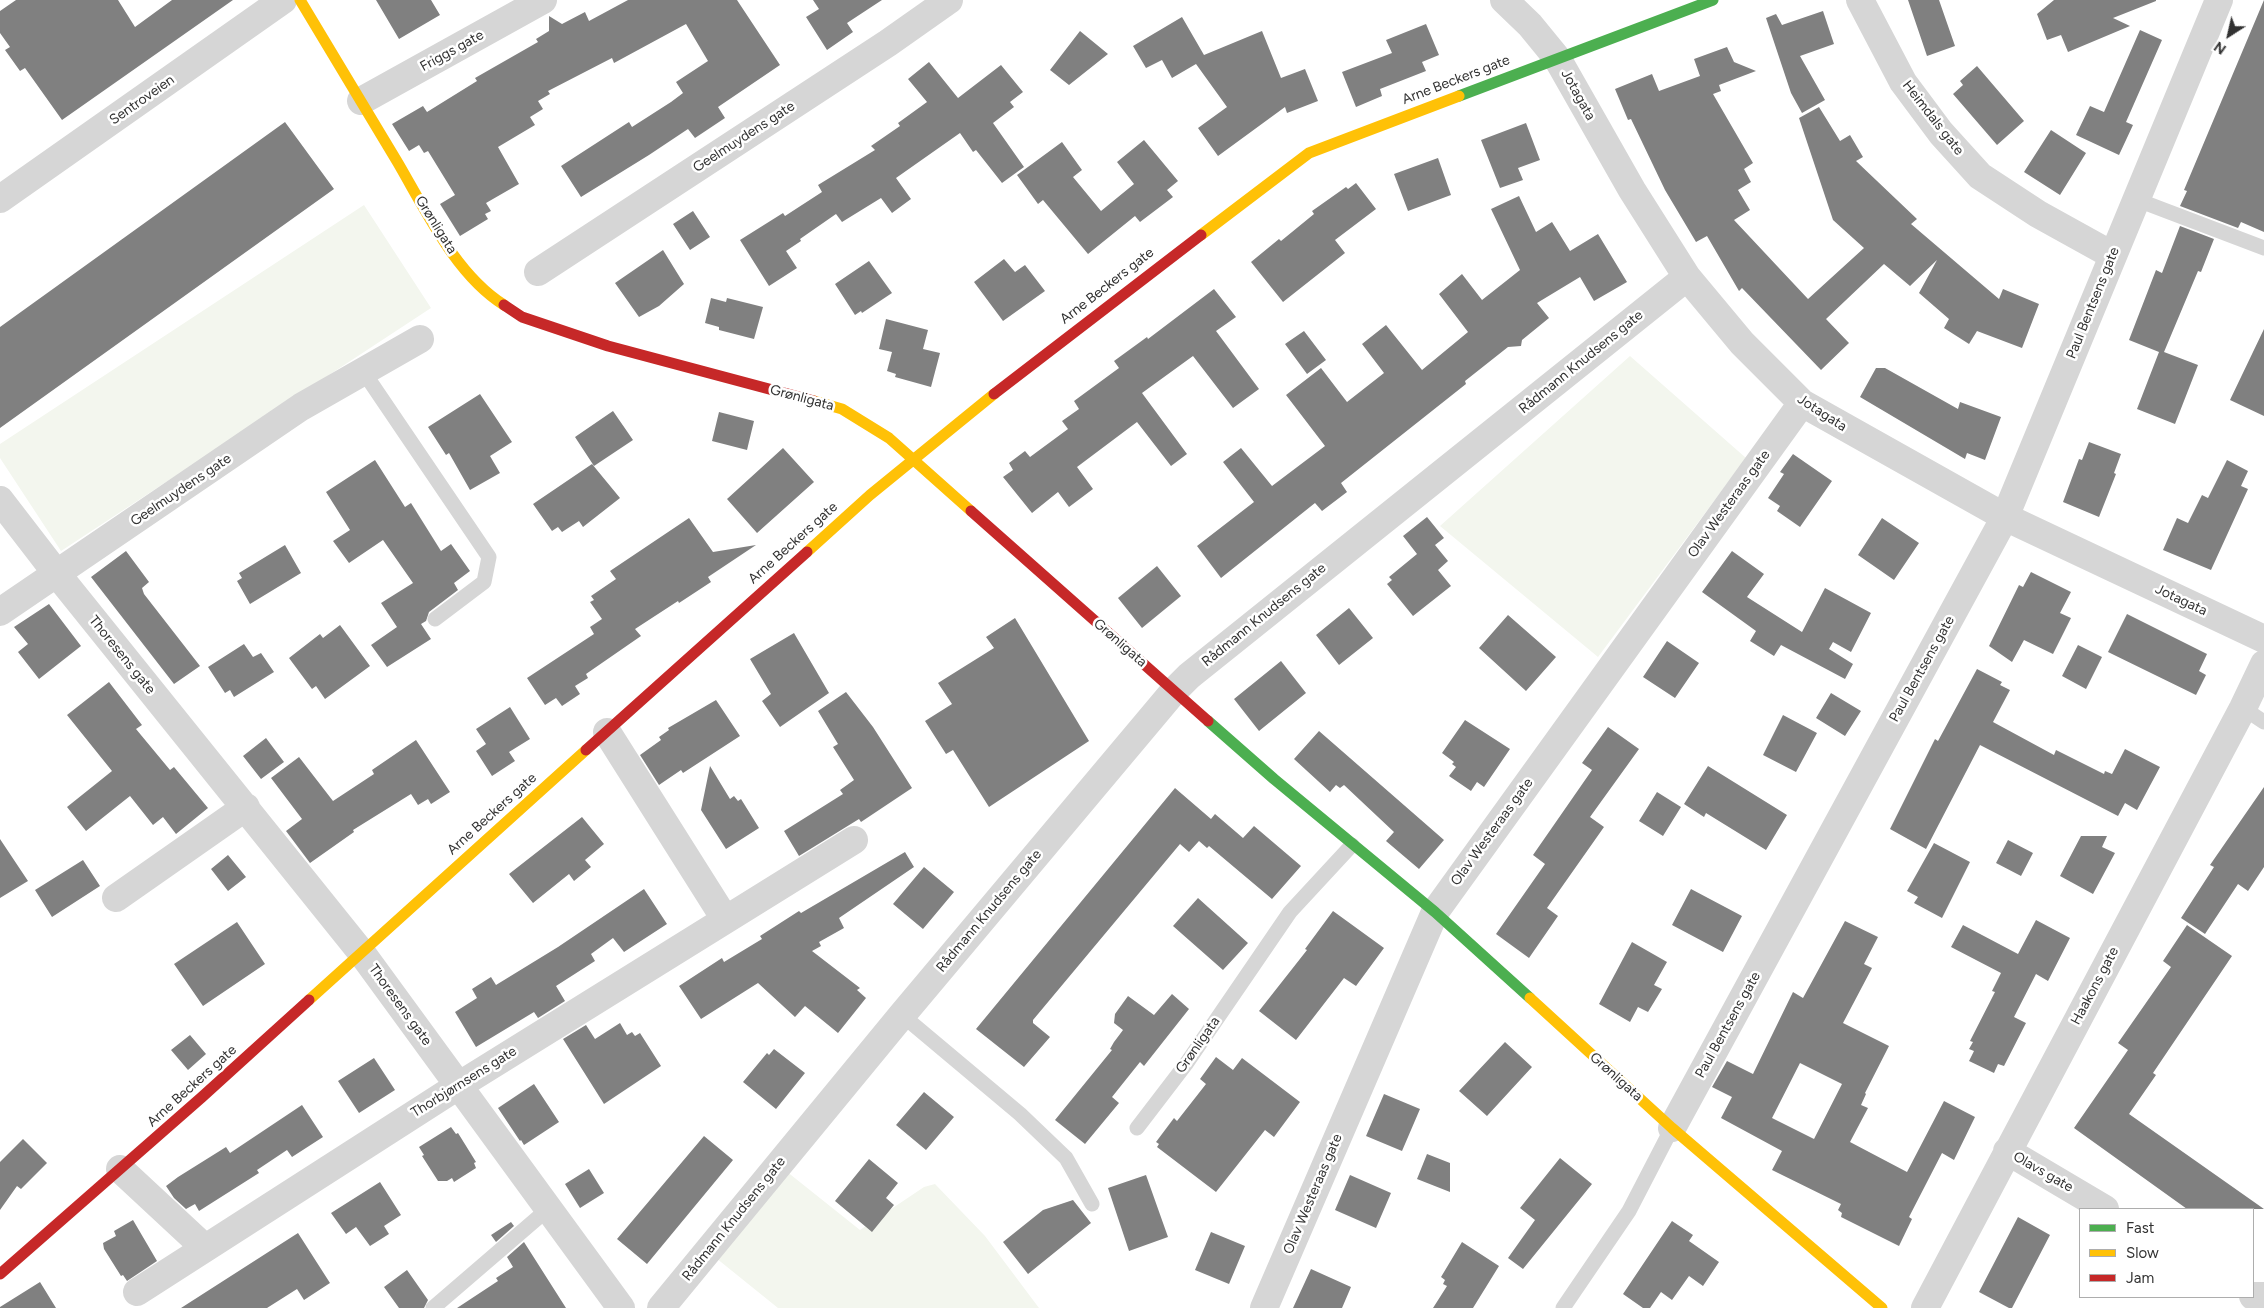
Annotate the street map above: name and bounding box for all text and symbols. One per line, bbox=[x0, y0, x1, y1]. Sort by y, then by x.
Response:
north arrow bbox=[2204, 10, 2254, 60]
street label: Friggs gate bbox=[417, 27, 487, 75]
text: N bbox=[2211, 38, 2229, 58]
street label: Arne Beckers gate bbox=[1400, 52, 1512, 108]
street label: Jotagata bbox=[1557, 67, 1599, 123]
street label: Sentroveien bbox=[106, 71, 178, 129]
street label: Heimdals gate bbox=[1899, 77, 1967, 159]
street label: Geelmuydens gate bbox=[690, 98, 798, 176]
street label: Grønligata bbox=[412, 193, 460, 257]
street label: Arne Beckers gate bbox=[1057, 244, 1157, 328]
street label: Paul Bentsens gate bbox=[2063, 245, 2123, 361]
street label: Rådmann Knudsens gate bbox=[1516, 307, 1646, 417]
street label: Grønligata bbox=[768, 381, 836, 415]
street label: Jotagata bbox=[1794, 391, 1850, 435]
street label: Olav Westeraas gate bbox=[1684, 447, 1774, 561]
street label: Geelmuydens gate bbox=[127, 450, 235, 530]
street label: Arne Beckers gate bbox=[745, 499, 841, 587]
street label: Rådmann Knudsens gate bbox=[1199, 560, 1329, 670]
street label: Jotagata bbox=[2152, 581, 2210, 619]
street label: Thoresens gate bbox=[85, 612, 159, 698]
street label: Paul Bentsens gate bbox=[1886, 613, 1958, 725]
street label: Grønligata bbox=[1090, 615, 1150, 671]
street label: Arne Beckers gate bbox=[444, 770, 540, 858]
street label: Olav Westeraas gate bbox=[1447, 775, 1537, 889]
street label: Rådmann Knudsens gate bbox=[933, 846, 1045, 976]
street label: Haakons gate bbox=[2067, 944, 2123, 1028]
street label: Thoresens gate bbox=[365, 961, 435, 1049]
street label: Paul Bentsens gate bbox=[1692, 969, 1764, 1081]
street label: Grønligata bbox=[1172, 1013, 1224, 1077]
street label: Arne Beckers gate bbox=[144, 1042, 240, 1130]
street label: Thorbjørnsens gate bbox=[408, 1043, 520, 1121]
street label: Grønligata bbox=[1586, 1049, 1646, 1105]
street label: Olav Westeraas gate bbox=[1280, 1131, 1346, 1257]
street label: Olavs gate bbox=[2010, 1148, 2076, 1196]
street label: Rådmann Knudsens gate bbox=[679, 1154, 789, 1284]
legend bbox=[2079, 1208, 2254, 1298]
text: Fast bbox=[2126, 1219, 2154, 1237]
text: Slow bbox=[2126, 1244, 2159, 1262]
text: Jam bbox=[2126, 1269, 2154, 1287]

